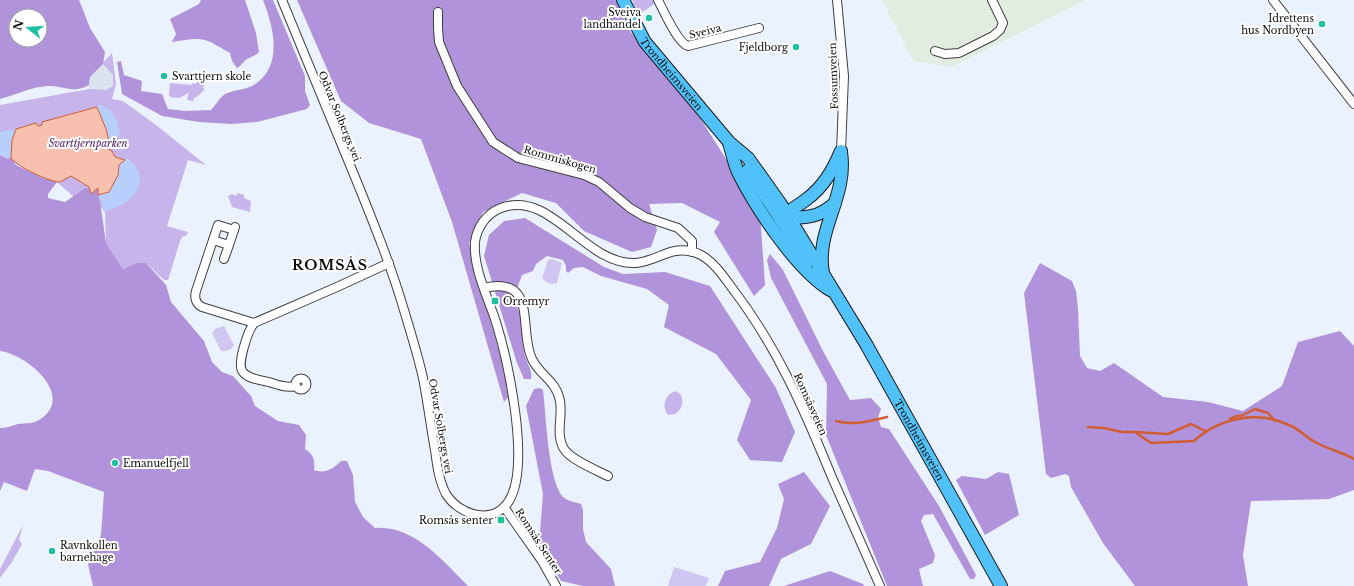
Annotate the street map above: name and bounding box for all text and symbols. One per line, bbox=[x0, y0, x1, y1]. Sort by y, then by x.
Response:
place label: Sveiva landhandel bbox=[584, 6, 641, 31]
north arrow bbox=[8, 8, 48, 48]
place label: Idrettens hus Nordbyen bbox=[1241, 12, 1314, 37]
marker: Sveiva landhandel bbox=[644, 13, 654, 23]
text: N bbox=[10, 17, 27, 32]
marker: Idrettens hus Nordbyen bbox=[1317, 19, 1327, 29]
street label: Sveiva bbox=[688, 21, 723, 42]
street label: Trondheimsveien bbox=[637, 36, 706, 113]
place label: Fjeldborg bbox=[739, 41, 789, 54]
marker: Fjeldborg bbox=[791, 42, 801, 52]
street label: Fossumveien bbox=[826, 42, 841, 110]
street label: Odvar Solbergs vei bbox=[315, 69, 364, 164]
place label: Svarttjern skole bbox=[172, 70, 252, 83]
marker: Svarttjern skole bbox=[159, 71, 169, 81]
park label: Svarttjernparken bbox=[48, 137, 128, 150]
street label: Rommiskogen bbox=[522, 143, 598, 176]
district label: ROMSÅS bbox=[292, 256, 368, 274]
place label: Orremyr bbox=[503, 295, 550, 308]
marker: Orremyr bbox=[490, 296, 500, 306]
street label: Romsåsveien bbox=[791, 371, 830, 438]
street label: Odvar Solbergs vei bbox=[426, 377, 455, 475]
street label: Trondheimsveien bbox=[891, 397, 947, 483]
place label: Emanuelfjell bbox=[123, 457, 189, 470]
marker: Emanuelfjell bbox=[110, 458, 120, 468]
street label: Romsås Senter bbox=[512, 506, 565, 577]
place label: Romsås senter bbox=[419, 514, 493, 527]
marker: Romsås senter bbox=[496, 515, 506, 525]
place label: Ravnkollen barnehage bbox=[59, 539, 118, 564]
marker: Ravnkollen barnehage bbox=[47, 546, 57, 556]

